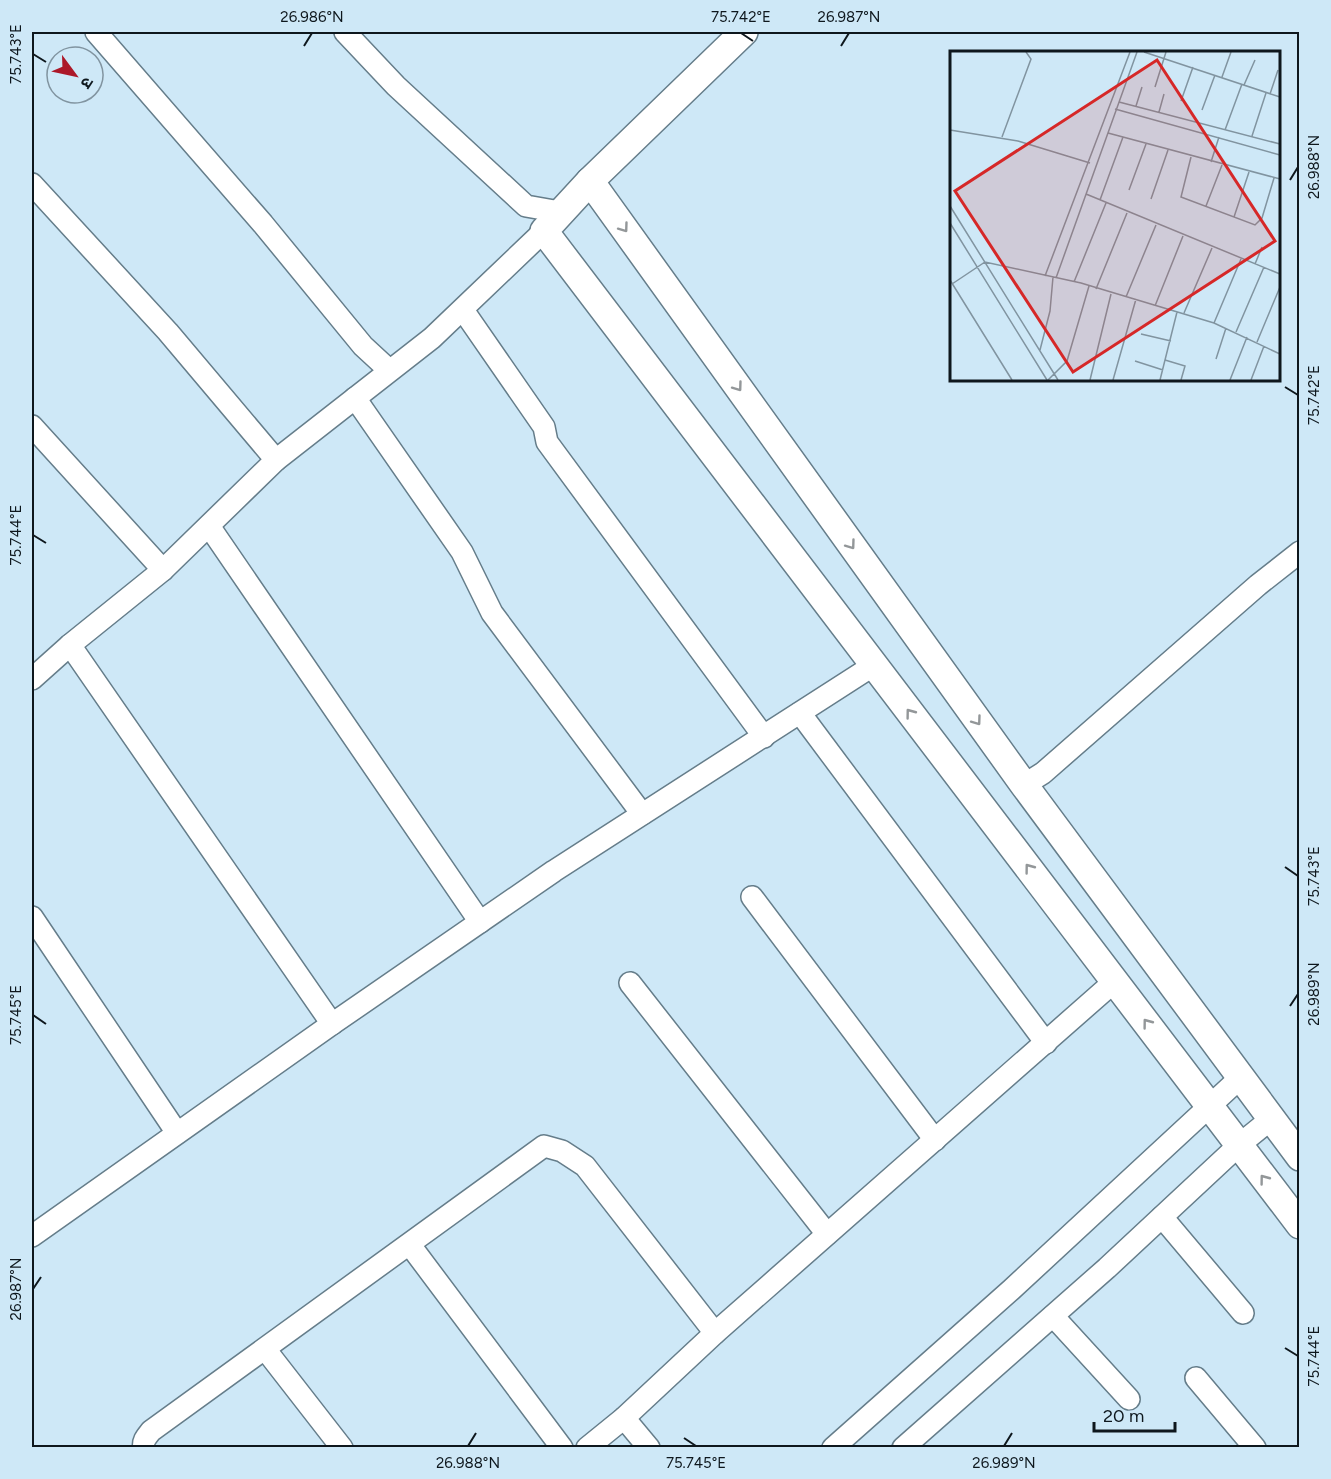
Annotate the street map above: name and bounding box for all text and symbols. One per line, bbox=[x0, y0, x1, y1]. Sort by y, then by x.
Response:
text: 26.986°N bbox=[280, 8, 344, 26]
text: 75.742°E bbox=[711, 8, 771, 26]
text: 26.987°N bbox=[818, 8, 880, 26]
text: 75.743°E bbox=[7, 24, 25, 84]
north arrow bbox=[45, 45, 105, 105]
inset map bbox=[950, 51, 1280, 381]
text: उ bbox=[76, 74, 98, 93]
text: 26.988°N bbox=[1305, 135, 1323, 199]
one-way arrow bbox=[617, 222, 628, 233]
text: 75.742°E bbox=[1305, 365, 1323, 425]
one-way arrow bbox=[731, 380, 742, 391]
text: 75.744°E bbox=[7, 505, 25, 565]
one-way arrow bbox=[844, 539, 855, 550]
one-way arrow bbox=[907, 709, 918, 720]
one-way arrow bbox=[970, 714, 981, 725]
text: 75.743°E bbox=[1305, 846, 1323, 906]
one-way arrow bbox=[1025, 864, 1036, 875]
text: 26.989°N bbox=[1305, 962, 1323, 1026]
text: 75.745°E bbox=[7, 985, 25, 1045]
one-way arrow bbox=[1143, 1019, 1154, 1030]
one-way arrow bbox=[1261, 1174, 1272, 1185]
text: 26.987°N bbox=[7, 1258, 25, 1320]
text: 75.744°E bbox=[1305, 1326, 1323, 1386]
scale bar bbox=[1094, 1395, 1175, 1433]
text: 20 m bbox=[1103, 1405, 1144, 1427]
text: 26.988°N bbox=[436, 1454, 500, 1472]
text: 75.745°E bbox=[666, 1454, 726, 1472]
text: 26.989°N bbox=[972, 1454, 1036, 1472]

